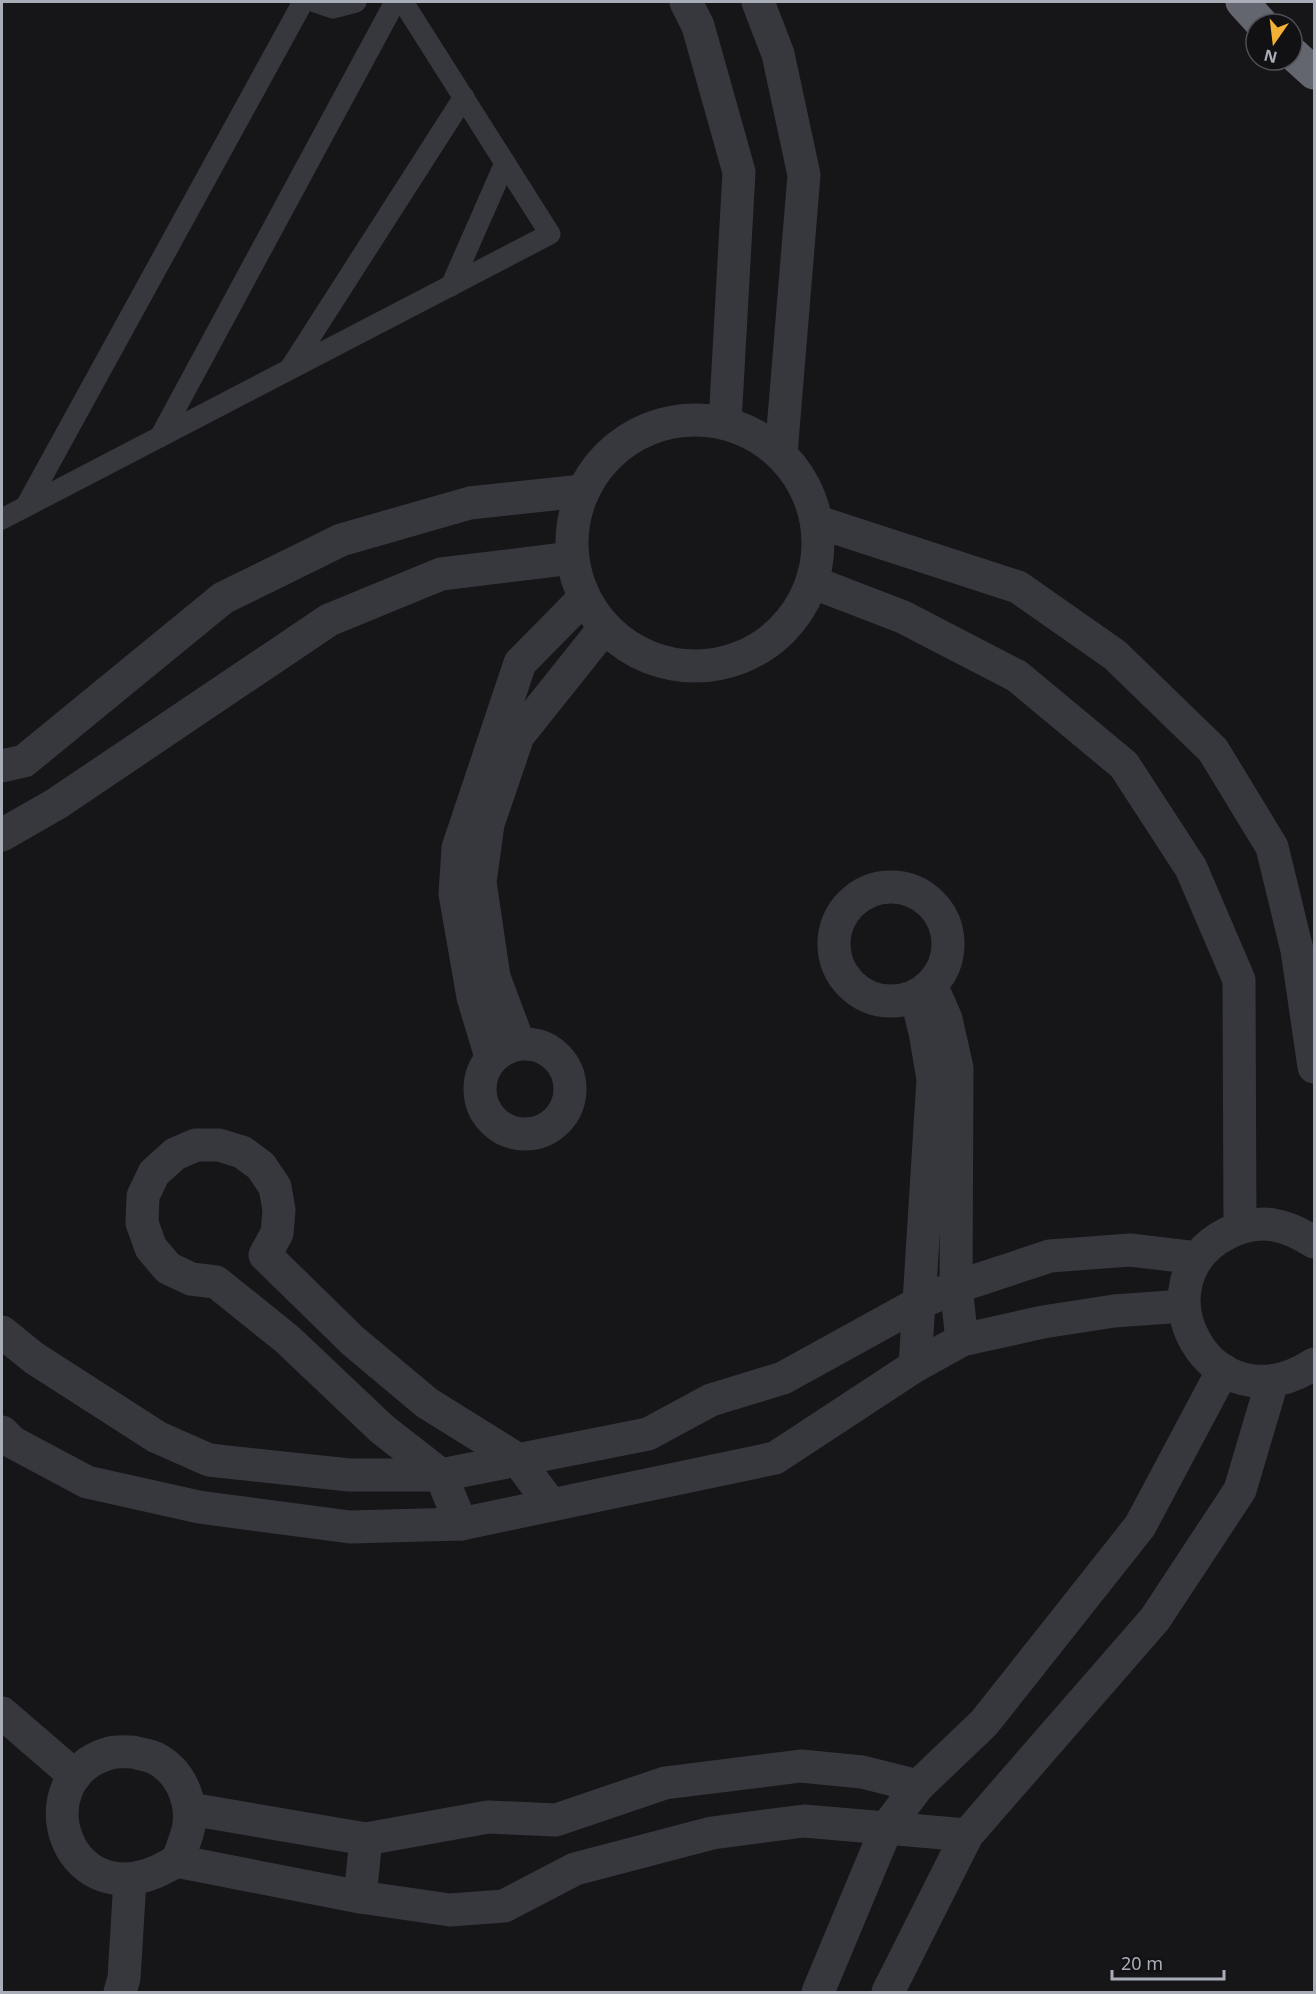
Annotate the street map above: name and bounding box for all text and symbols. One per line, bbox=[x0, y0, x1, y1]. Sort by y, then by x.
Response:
north arrow bbox=[1244, 12, 1304, 72]
text: N bbox=[1261, 44, 1279, 69]
scale bar bbox=[1112, 1943, 1224, 1981]
text: 20 m bbox=[1121, 1951, 1163, 1975]

